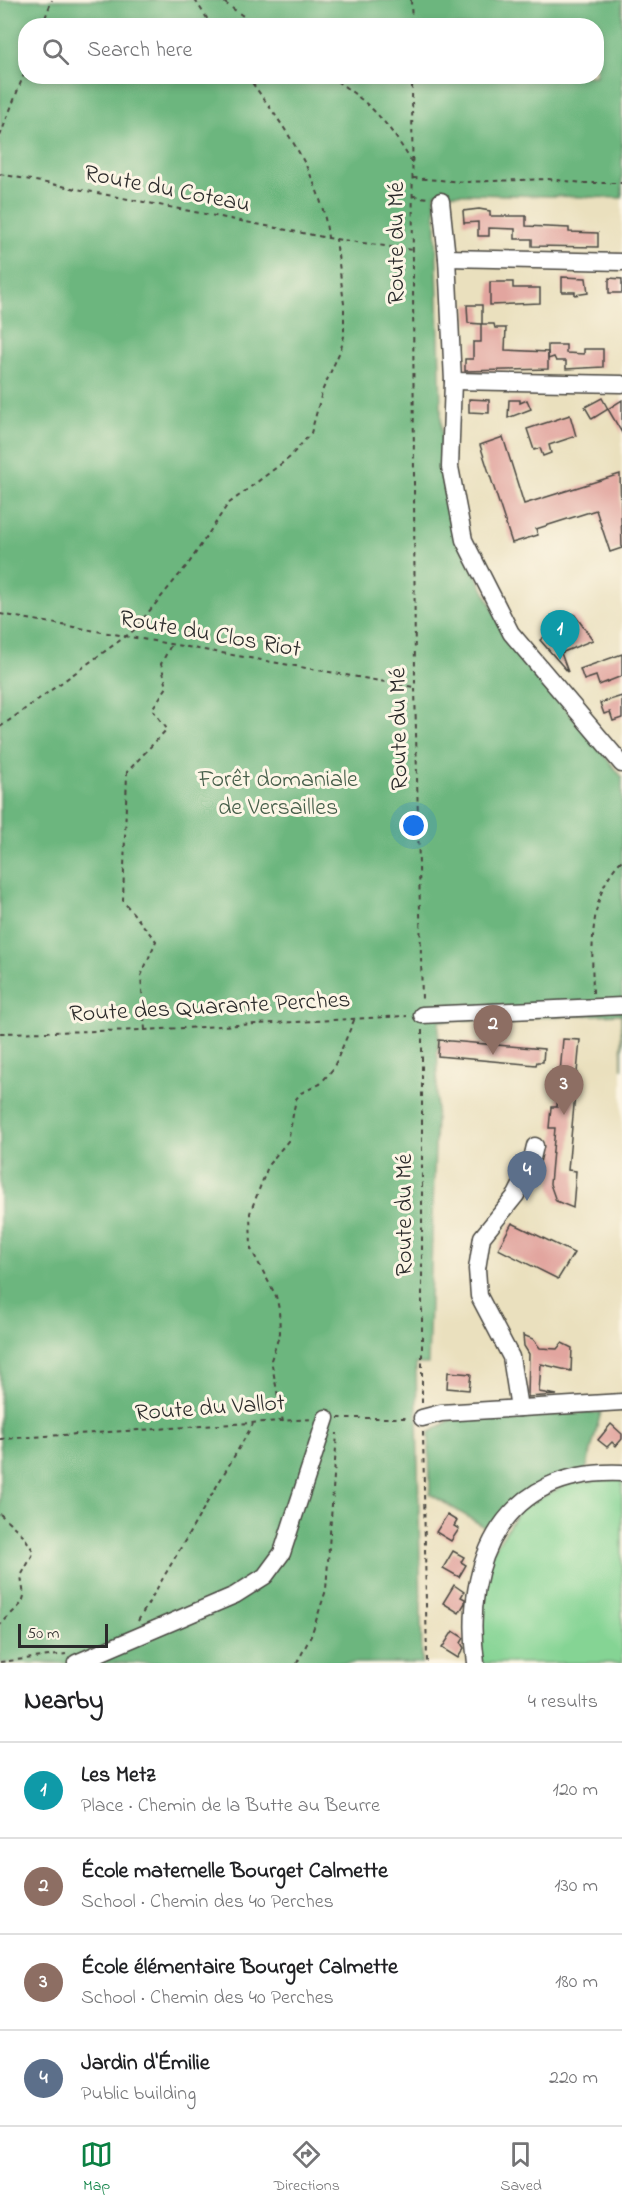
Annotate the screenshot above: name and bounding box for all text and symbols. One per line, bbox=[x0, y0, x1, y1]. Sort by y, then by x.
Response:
search box bbox=[18, 18, 604, 84]
icon: search bbox=[39, 35, 72, 68]
text: Search here bbox=[87, 35, 192, 67]
street label: Route du Coteau bbox=[81, 157, 253, 223]
street label: Route du Mé bbox=[380, 181, 415, 304]
street label: Route du Clos Riot bbox=[117, 602, 303, 668]
pin: 1 bbox=[540, 610, 580, 660]
street label: Route du Mé bbox=[381, 667, 419, 791]
park label: Forêt domaniale de Versailles bbox=[197, 763, 358, 826]
your location bbox=[399, 811, 428, 840]
street label: Route des Quarante Perches bbox=[69, 983, 351, 1033]
pin: 2 bbox=[474, 1006, 512, 1055]
pin: 3 bbox=[544, 1066, 584, 1115]
pin: 4 bbox=[508, 1152, 546, 1201]
street label: Route du Mé bbox=[388, 1153, 423, 1276]
street label: Route du Vallot bbox=[134, 1386, 286, 1432]
scale bar bbox=[18, 1621, 108, 1648]
text: 50 m bbox=[27, 1622, 59, 1646]
text: Nearby bbox=[24, 1683, 103, 1721]
text: 4 results bbox=[528, 1688, 598, 1717]
text: Les Metz bbox=[81, 1760, 156, 1792]
text: 1 bbox=[40, 1776, 47, 1805]
text: 120 m bbox=[553, 1776, 598, 1805]
text: Place · Chemin de la Butte au Beurre bbox=[81, 1792, 380, 1821]
text: École maternelle Bourget Calmette bbox=[81, 1856, 388, 1888]
text: 2 bbox=[39, 1872, 48, 1901]
text: 130 m bbox=[554, 1872, 598, 1901]
text: School · Chemin des 40 Perches bbox=[81, 1888, 334, 1917]
text: École élémentaire Bourget Calmette bbox=[81, 1952, 398, 1984]
text: 3 bbox=[39, 1968, 48, 1997]
text: 180 m bbox=[555, 1968, 598, 1997]
text: School · Chemin des 40 Perches bbox=[81, 1984, 334, 2013]
text: Jardin d'Émilie bbox=[81, 2048, 210, 2080]
text: 4 bbox=[39, 2064, 48, 2093]
text: 220 m bbox=[549, 2064, 598, 2093]
text: Public building bbox=[81, 2080, 196, 2109]
tab: Map bbox=[80, 2138, 113, 2198]
tab: Directions bbox=[273, 2138, 340, 2198]
tab: Saved bbox=[500, 2138, 542, 2198]

